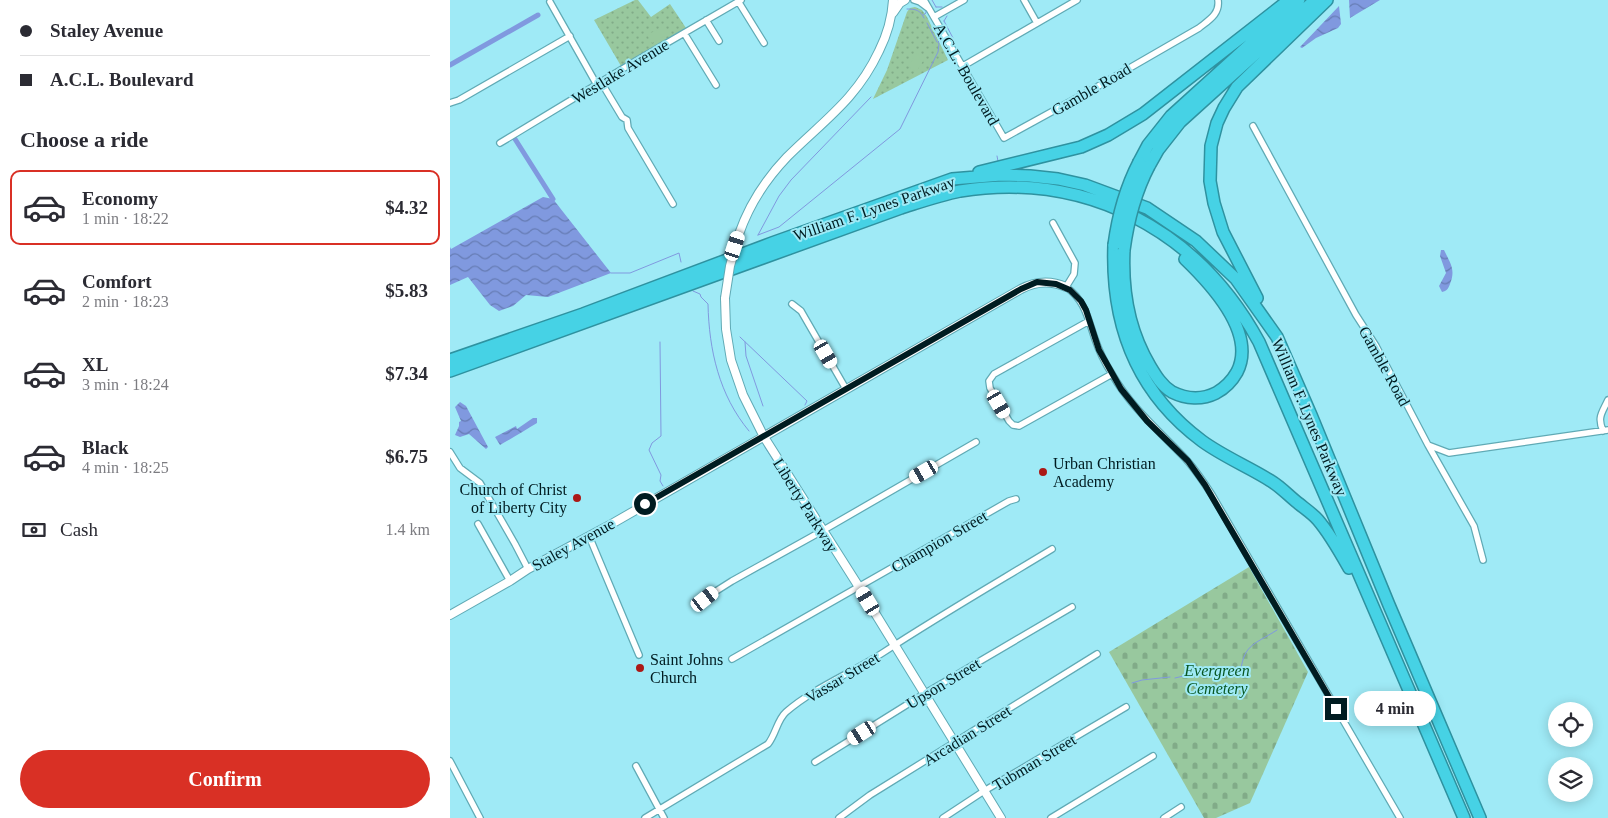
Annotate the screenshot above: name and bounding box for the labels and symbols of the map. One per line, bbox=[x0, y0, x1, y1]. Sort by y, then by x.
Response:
street label: A.C.L. Boulevard bbox=[931, 20, 1003, 128]
street label: Westlake Avenue bbox=[569, 36, 672, 107]
street label: Gamble Road bbox=[1049, 60, 1134, 119]
street label: William F. Lynes Parkway bbox=[791, 173, 957, 245]
car bbox=[723, 229, 746, 263]
street label: Gamble Road bbox=[1356, 323, 1413, 409]
street label: William F. Lynes Parkway bbox=[1268, 336, 1350, 499]
car bbox=[812, 337, 839, 371]
car bbox=[985, 387, 1012, 421]
street label: Liberty Parkway bbox=[769, 455, 841, 556]
place label: Urban Christian Academy bbox=[1053, 455, 1156, 491]
car bbox=[907, 458, 940, 486]
marker: Urban Christian Academy bbox=[1037, 466, 1049, 478]
place label: Church of Christ of Liberty City bbox=[459, 481, 568, 517]
marker: Church of Christ of Liberty City bbox=[571, 492, 583, 504]
route start bbox=[634, 493, 656, 515]
street label: Champion Street bbox=[888, 507, 991, 577]
street label: Staley Avenue bbox=[529, 515, 618, 575]
car bbox=[688, 584, 721, 614]
car bbox=[853, 584, 882, 618]
street label: Vassar Street bbox=[802, 648, 883, 706]
place label: Saint Johns Church bbox=[650, 651, 723, 686]
street label: Upson Street bbox=[903, 654, 984, 713]
marker: Saint Johns Church bbox=[634, 662, 646, 674]
park label: Evergreen Cemetery bbox=[1183, 662, 1250, 698]
callout: 4 min bbox=[1354, 692, 1436, 726]
route end bbox=[1325, 698, 1347, 720]
street label: Arcadian Street bbox=[920, 701, 1015, 769]
car bbox=[845, 719, 878, 747]
street label: Tubman Street bbox=[990, 731, 1079, 794]

